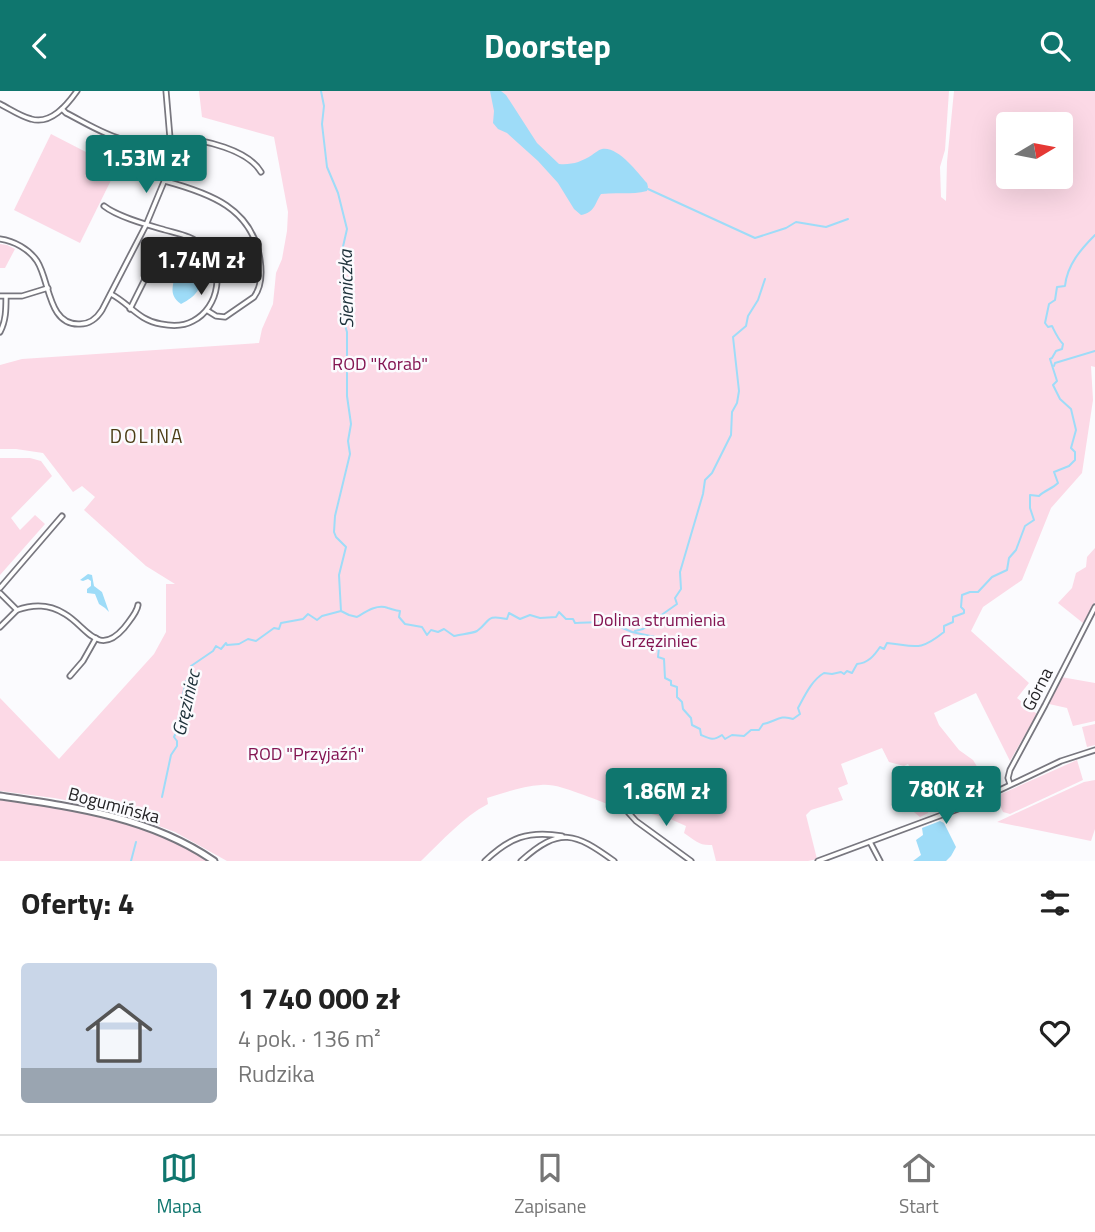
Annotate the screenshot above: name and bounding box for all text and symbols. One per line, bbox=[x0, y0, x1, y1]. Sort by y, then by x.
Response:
text: Doorstep bbox=[484, 22, 611, 70]
icon: back bbox=[21, 27, 59, 65]
icon: search bbox=[1036, 27, 1074, 65]
north arrow bbox=[996, 112, 1073, 189]
map controls bbox=[996, 112, 1073, 189]
pin: 1.53M zł bbox=[74, 135, 218, 195]
text: 1.53M zł bbox=[102, 140, 190, 175]
pin: 1.74M zł bbox=[129, 237, 273, 297]
text: 1.74M zł bbox=[157, 242, 245, 277]
water label: Sienniczka bbox=[330, 248, 360, 328]
park label: ROD "Korab" bbox=[332, 350, 428, 377]
district label: DOLINA bbox=[110, 421, 184, 450]
park label: Dolina strumienia Grzęziniec bbox=[592, 606, 726, 654]
street label: Górna bbox=[1015, 663, 1059, 715]
water label: Gręziniec bbox=[163, 665, 207, 739]
park label: ROD "Przyjaźń" bbox=[248, 740, 364, 767]
pin: 780K zł bbox=[881, 767, 1011, 826]
pin: 1.86M zł bbox=[594, 769, 738, 828]
text: 780K zł bbox=[908, 771, 984, 806]
text: 1.86M zł bbox=[622, 773, 710, 808]
street label: Bogumińska bbox=[65, 780, 163, 830]
text: Oferty: 4 bbox=[21, 880, 135, 926]
icon: filters bbox=[1036, 884, 1074, 922]
text: 1 740 000 zł bbox=[238, 975, 400, 1021]
icon: home bbox=[77, 991, 161, 1075]
icon: heart bbox=[1036, 1014, 1074, 1052]
text: 4 pok. · 136 m² bbox=[238, 1021, 381, 1056]
text: Rudzika bbox=[238, 1056, 314, 1091]
tab: Mapa bbox=[156, 1149, 201, 1220]
tab: Zapisane bbox=[514, 1149, 586, 1220]
tab: Start bbox=[899, 1149, 939, 1220]

